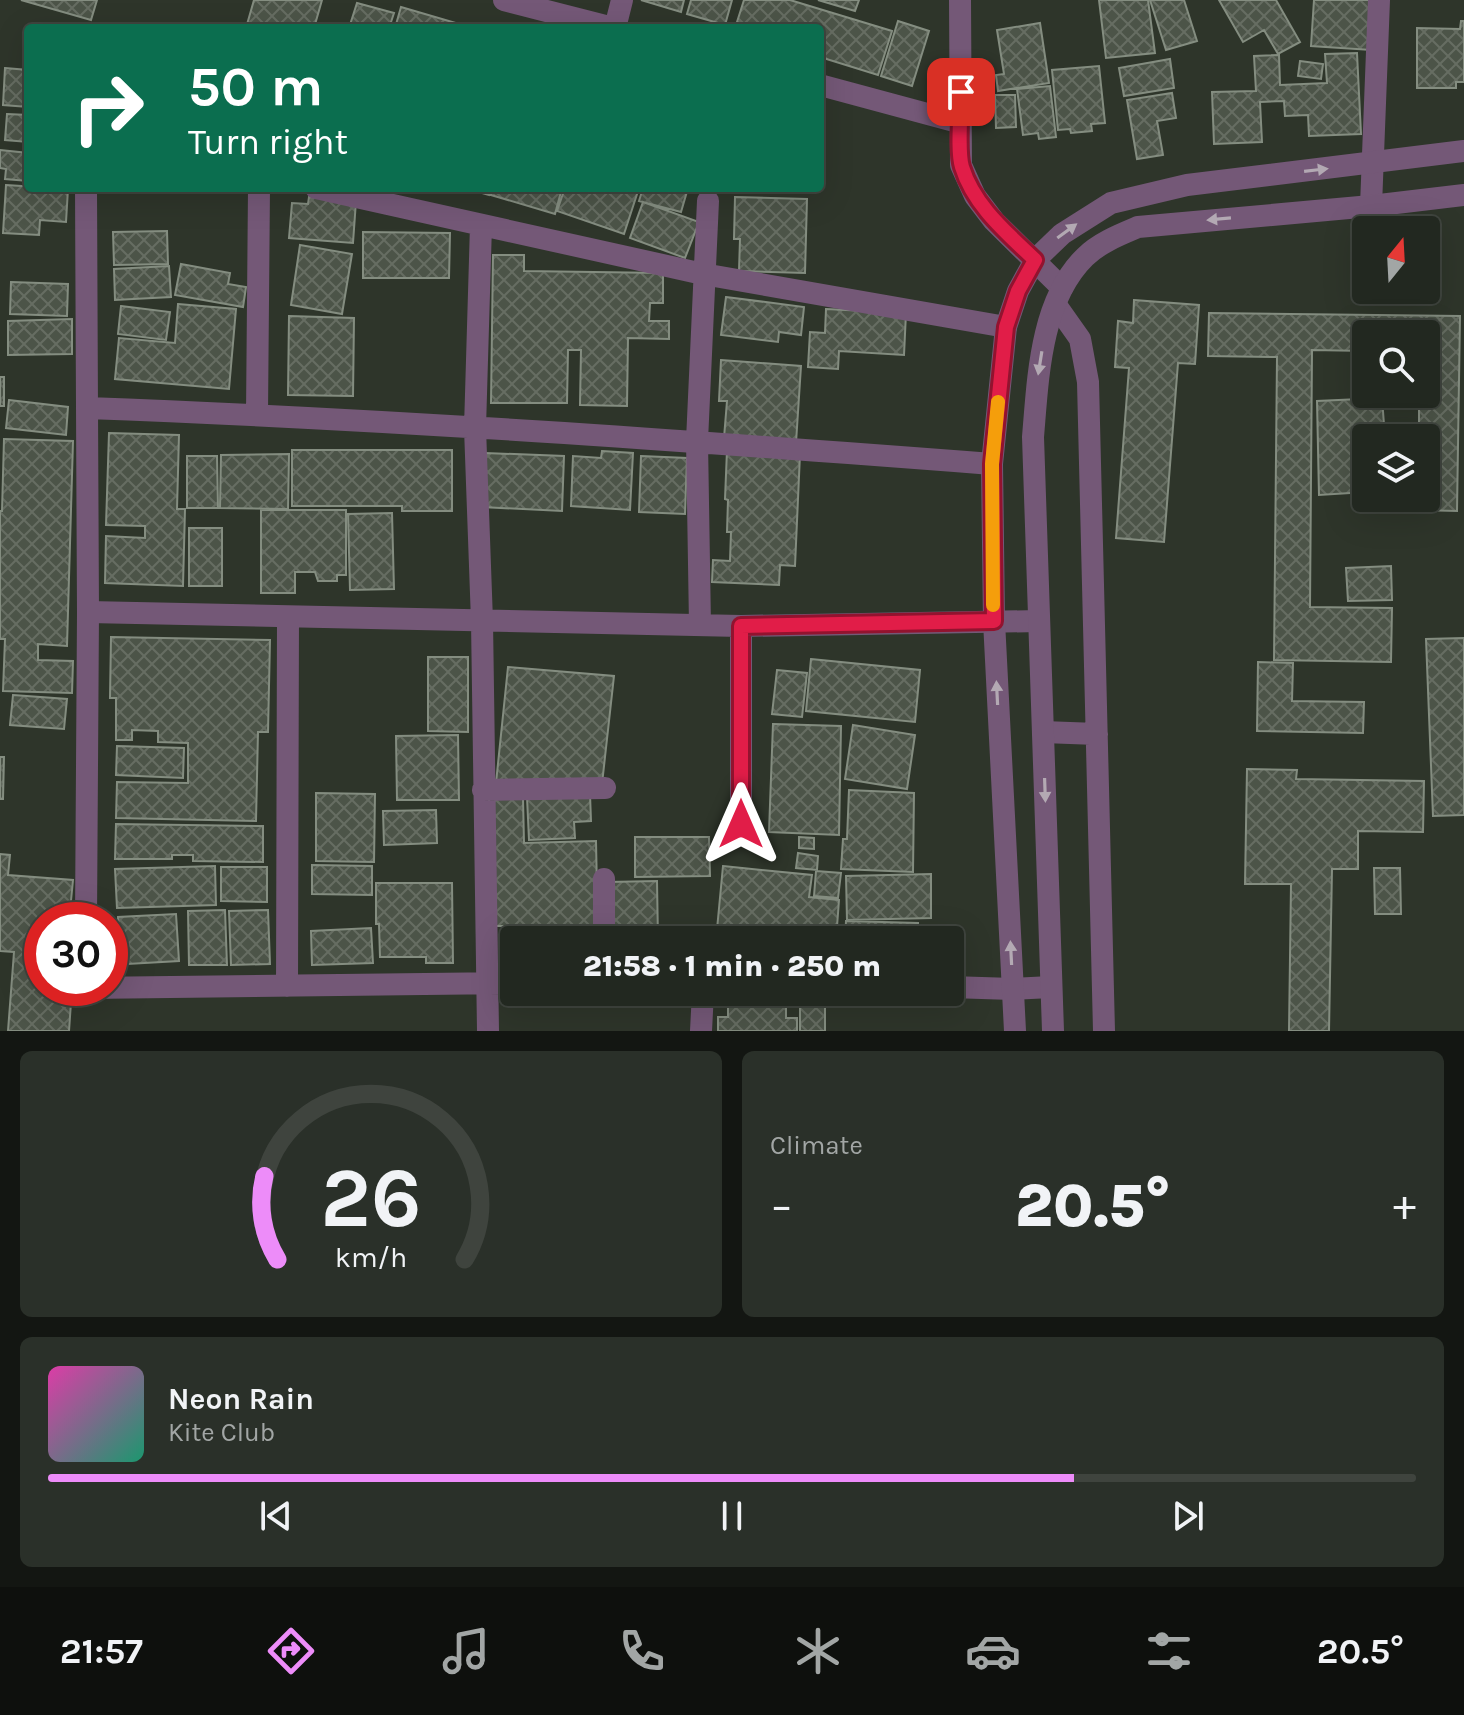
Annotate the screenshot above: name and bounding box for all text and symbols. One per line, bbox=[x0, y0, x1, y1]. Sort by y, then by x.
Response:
text: 50 m bbox=[188, 54, 323, 119]
icon: right bbox=[56, 56, 160, 160]
pin bbox=[927, 58, 995, 126]
icon: arrive bbox=[939, 70, 983, 114]
text: Turn right bbox=[188, 121, 348, 163]
one-way arrow bbox=[1304, 164, 1329, 177]
one-way arrow bbox=[1206, 213, 1231, 226]
north arrow bbox=[1352, 216, 1440, 304]
map controls bbox=[1352, 216, 1440, 512]
one-way arrow bbox=[1057, 224, 1078, 240]
button: search bbox=[1352, 320, 1440, 408]
one-way arrow bbox=[1034, 351, 1046, 376]
button: layers bbox=[1352, 424, 1440, 512]
one-way arrow bbox=[991, 680, 1004, 705]
one-way arrow bbox=[1038, 778, 1051, 803]
position arrow bbox=[699, 782, 783, 866]
speed limit sign: 30 bbox=[24, 902, 128, 1006]
one-way arrow bbox=[1004, 940, 1017, 965]
text: 21:58 · 1 min · 250 m bbox=[583, 948, 881, 984]
text: Climate bbox=[770, 1130, 863, 1161]
text: 26 bbox=[321, 1150, 421, 1247]
text: 20.5° bbox=[1015, 1171, 1171, 1241]
text: − bbox=[770, 1180, 793, 1231]
text: + bbox=[1393, 1180, 1416, 1231]
text: km/h bbox=[335, 1241, 407, 1274]
text: Neon Rain bbox=[168, 1381, 314, 1417]
text: Kite Club bbox=[168, 1417, 275, 1448]
icon: previous bbox=[254, 1494, 298, 1538]
icon: pause bbox=[710, 1494, 754, 1538]
icon: next bbox=[1166, 1494, 1210, 1538]
icon: directions bbox=[263, 1623, 319, 1679]
icon: music bbox=[438, 1623, 494, 1679]
icon: phone bbox=[614, 1623, 670, 1679]
icon: climate bbox=[790, 1623, 846, 1679]
icon: car bbox=[965, 1623, 1021, 1679]
icon: filters bbox=[1141, 1623, 1197, 1679]
text: 21:57 bbox=[60, 1630, 143, 1672]
text: 20.5° bbox=[1317, 1630, 1404, 1672]

